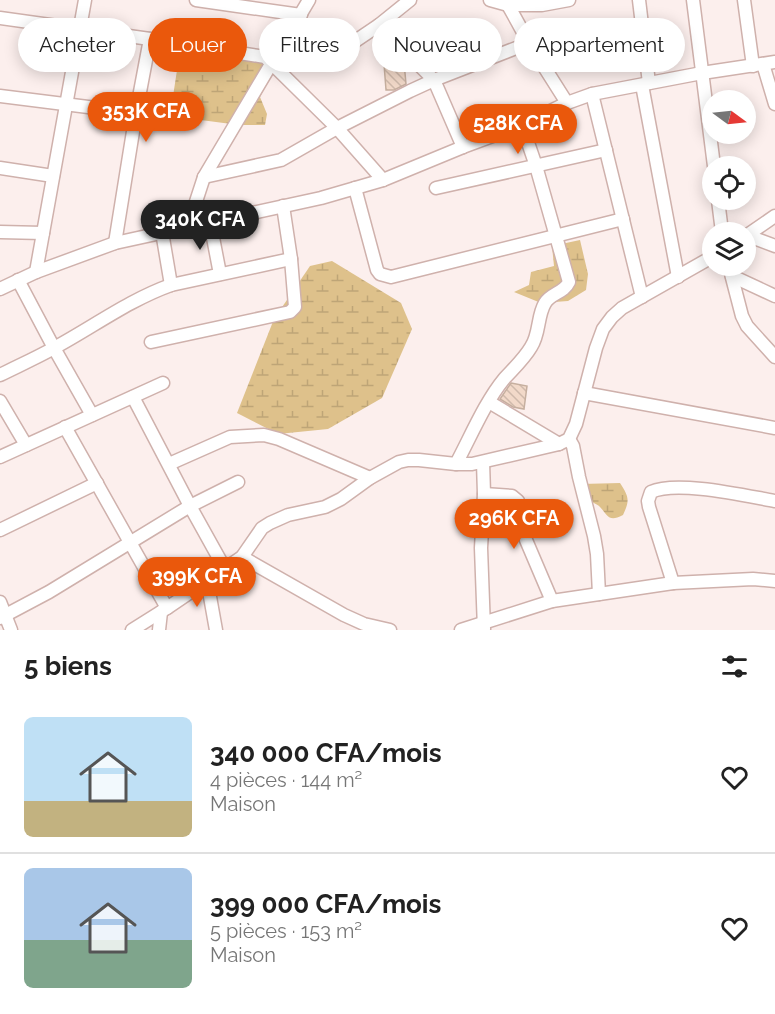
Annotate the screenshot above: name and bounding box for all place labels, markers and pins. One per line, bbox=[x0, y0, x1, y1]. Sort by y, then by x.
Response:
pin: 353K CFA bbox=[84, 92, 208, 143]
pin: 528K CFA bbox=[456, 104, 580, 155]
pin: 340K CFA bbox=[138, 200, 262, 251]
pin: 296K CFA bbox=[452, 499, 576, 550]
pin: 399K CFA bbox=[135, 557, 259, 608]

